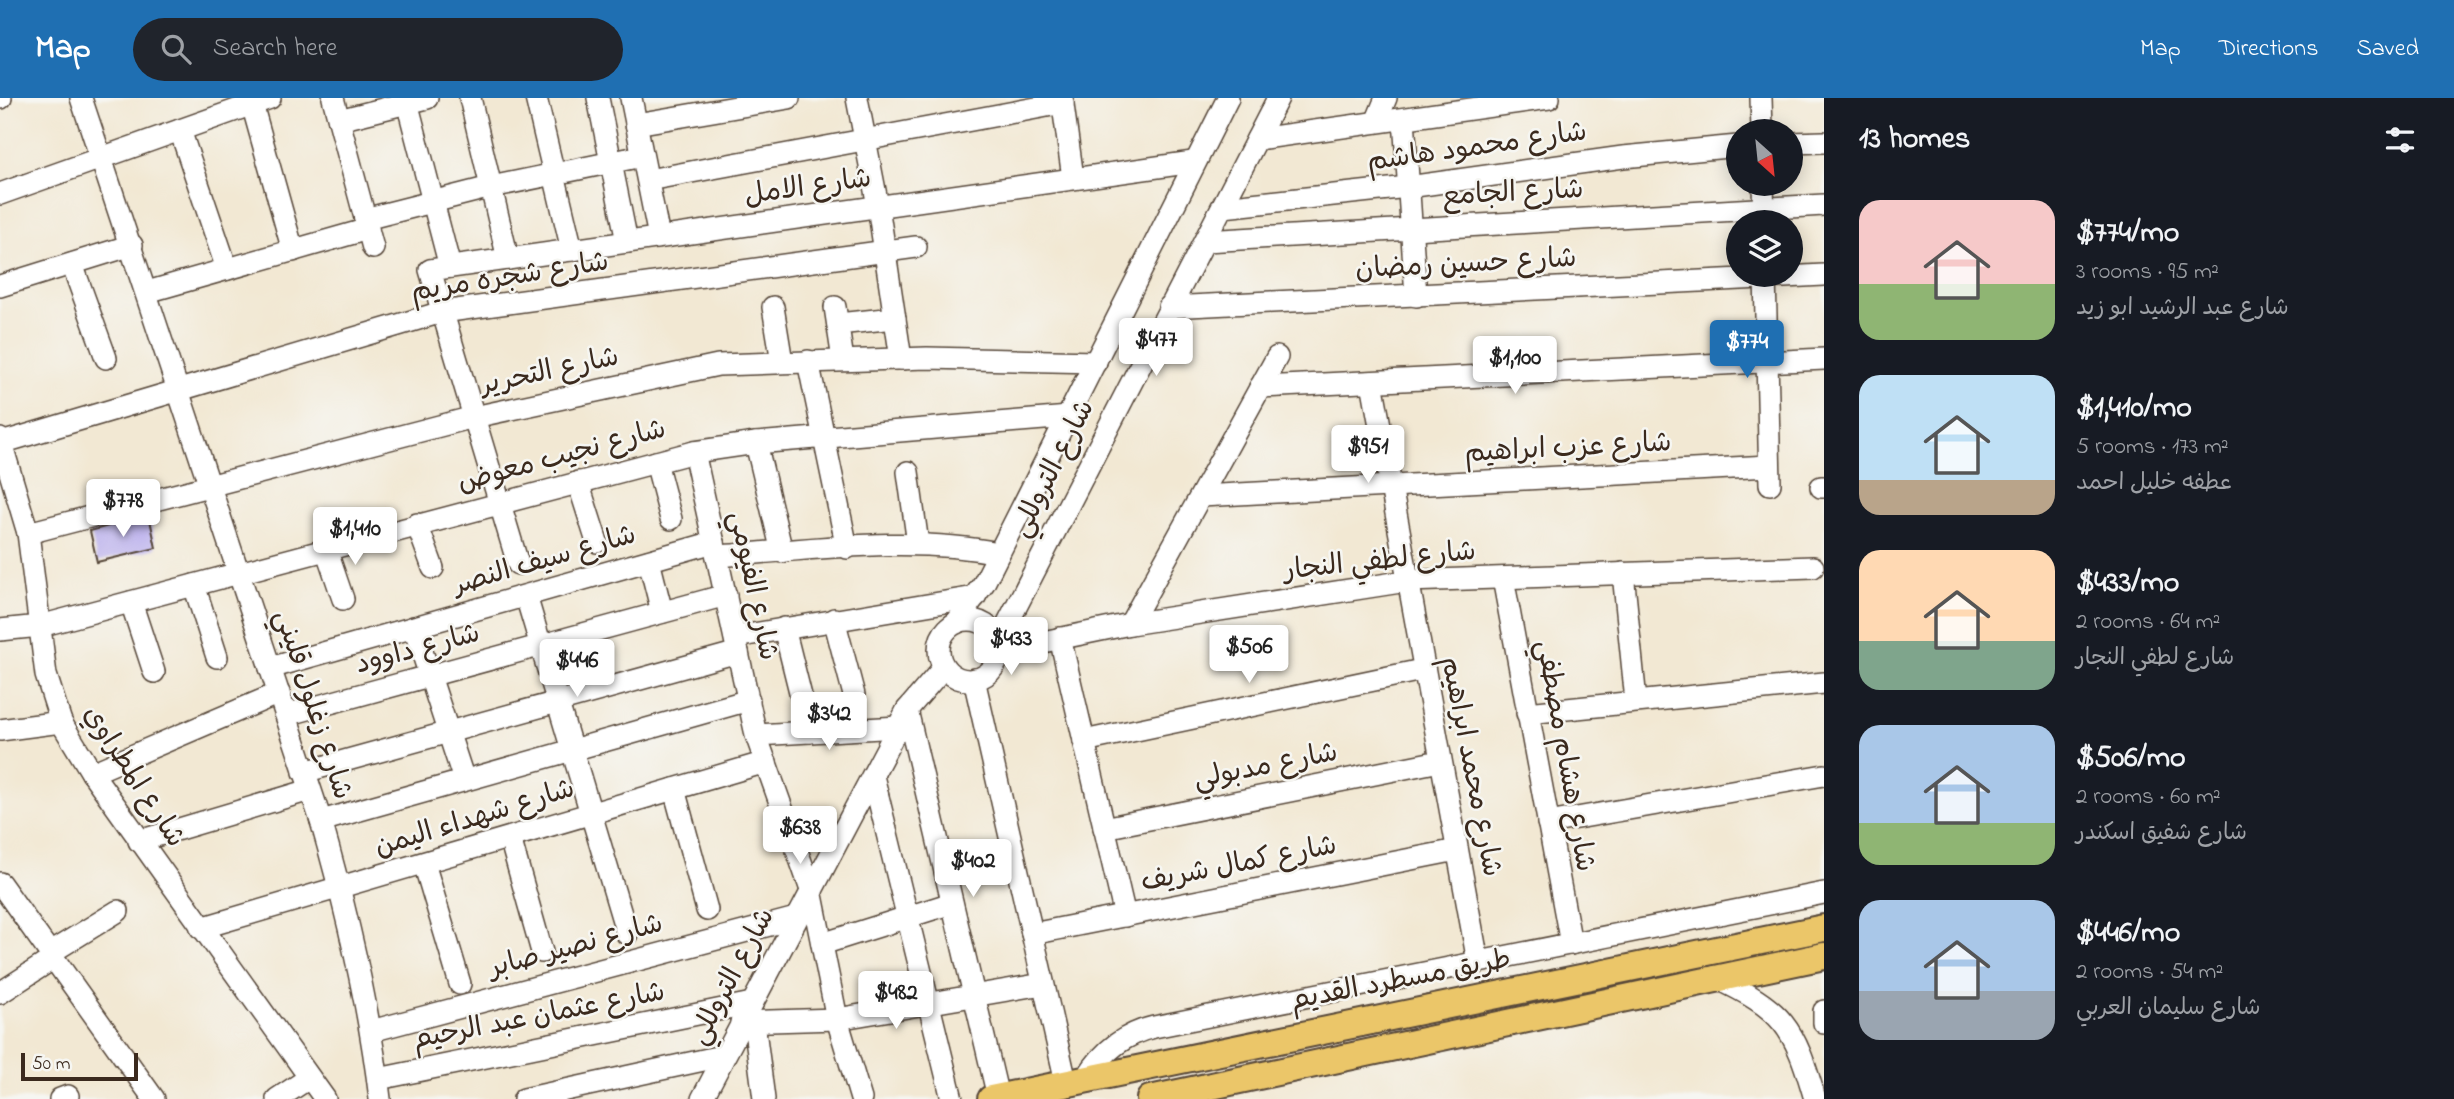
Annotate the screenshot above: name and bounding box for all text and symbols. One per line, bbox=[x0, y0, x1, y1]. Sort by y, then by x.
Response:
search box bbox=[133, 18, 623, 81]
text: Map bbox=[35, 25, 91, 73]
icon: search bbox=[157, 30, 195, 68]
text: Search here bbox=[213, 30, 337, 68]
text: Map bbox=[2140, 32, 2181, 67]
text: Directions bbox=[2219, 32, 2318, 67]
text: Saved bbox=[2356, 32, 2419, 67]
street label: شارع محمود هاشم bbox=[1364, 112, 1590, 184]
text: 13 homes bbox=[1859, 118, 1970, 162]
north arrow bbox=[1726, 119, 1802, 196]
map controls bbox=[1726, 119, 1803, 287]
icon: filters bbox=[2381, 121, 2419, 159]
street label: شارع الامل bbox=[742, 159, 874, 217]
street label: شارع الجامع bbox=[1441, 170, 1585, 218]
button: layers bbox=[1726, 210, 1803, 287]
text: $774/mo bbox=[2076, 212, 2179, 256]
icon: home bbox=[1915, 228, 1999, 312]
street label: شارع حسين رمضان bbox=[1354, 239, 1578, 291]
street label: شارع شجره مريم bbox=[408, 242, 612, 314]
text: 3 rooms · 95 m² bbox=[2076, 256, 2219, 289]
text: شارع عبد الرشيد ابو زيد bbox=[2076, 292, 2289, 325]
pin: $477 bbox=[1115, 318, 1197, 378]
pin: $774 bbox=[1706, 320, 1788, 380]
text: $477 bbox=[1135, 324, 1177, 357]
text: $774 bbox=[1726, 326, 1768, 359]
pin: $1,100 bbox=[1458, 336, 1572, 396]
street label: شارع التحرير bbox=[475, 337, 623, 407]
text: $1,100 bbox=[1489, 342, 1541, 375]
text: $1,410/mo bbox=[2076, 387, 2192, 431]
street label: شارع التروللي bbox=[1002, 393, 1107, 545]
icon: home bbox=[1915, 403, 1999, 487]
street label: شارع نجيب معوض bbox=[453, 409, 671, 505]
street label: شارع عزب ابراهيم bbox=[1463, 423, 1673, 475]
pin: $951 bbox=[1327, 426, 1409, 485]
text: $951 bbox=[1347, 431, 1389, 464]
text: 5 rooms · 173 m² bbox=[2076, 431, 2229, 464]
text: عطفه خليل احمد bbox=[2076, 467, 2232, 500]
pin: $778 bbox=[82, 480, 164, 539]
text: $778 bbox=[102, 485, 144, 518]
pin: $1,410 bbox=[298, 508, 412, 567]
street label: شارع الفيومي bbox=[715, 508, 788, 665]
text: $1,410 bbox=[329, 513, 381, 546]
street label: شارع سيف النصر bbox=[447, 515, 641, 607]
street label: شارع لطفي النجار bbox=[1280, 532, 1478, 594]
text: $433/mo bbox=[2076, 562, 2179, 606]
icon: home bbox=[1915, 578, 1999, 662]
street label: شارع زغلول قليني bbox=[261, 605, 362, 806]
text: 2 rooms · 64 m² bbox=[2076, 606, 2220, 639]
street label: شارع داوود bbox=[351, 614, 485, 686]
pin: $433 bbox=[970, 618, 1052, 677]
text: $433 bbox=[990, 623, 1032, 656]
pin: $506 bbox=[1208, 626, 1290, 685]
text: $506 bbox=[1225, 631, 1273, 664]
street label: شارع هشام مصطفي bbox=[1522, 637, 1605, 875]
pin: $446 bbox=[536, 640, 618, 699]
text: شارع لطفي النجار bbox=[2076, 642, 2234, 675]
text: $446 bbox=[556, 645, 599, 678]
street label: شارع محمد ابراهيم bbox=[1429, 653, 1511, 881]
pin: $342 bbox=[788, 692, 870, 752]
street label: شارع المطراوي bbox=[72, 698, 194, 856]
text: $342 bbox=[807, 698, 851, 731]
street label: شارع مدبولي bbox=[1190, 733, 1342, 802]
text: $506/mo bbox=[2076, 737, 2186, 781]
icon: home bbox=[1915, 753, 1999, 837]
street label: شارع شهداء اليمن bbox=[370, 769, 580, 869]
text: 2 rooms · 60 m² bbox=[2076, 781, 2221, 814]
pin: $638 bbox=[759, 806, 841, 866]
text: $638 bbox=[779, 812, 821, 845]
text: شارع شفيق اسكندر bbox=[2076, 817, 2247, 850]
street label: شارع كمال شريف bbox=[1137, 826, 1341, 904]
pin: $402 bbox=[932, 840, 1014, 899]
text: $402 bbox=[951, 845, 995, 878]
street label: شارع التروللي bbox=[680, 901, 787, 1053]
street label: شارع نصير صابر bbox=[482, 904, 668, 990]
text: $446/mo bbox=[2076, 912, 2180, 956]
icon: home bbox=[1915, 928, 1999, 1012]
street label: طريق مسطرد القديم bbox=[1287, 940, 1515, 1022]
text: 2 rooms · 54 m² bbox=[2076, 956, 2223, 989]
street label: شارع عثمان عبد الرحيم bbox=[409, 972, 669, 1062]
pin: $482 bbox=[855, 972, 937, 1031]
text: $482 bbox=[874, 977, 918, 1010]
text: شارع سليمان العربي bbox=[2076, 992, 2261, 1025]
scale bar bbox=[21, 1050, 138, 1082]
text: 50 m bbox=[32, 1051, 71, 1078]

